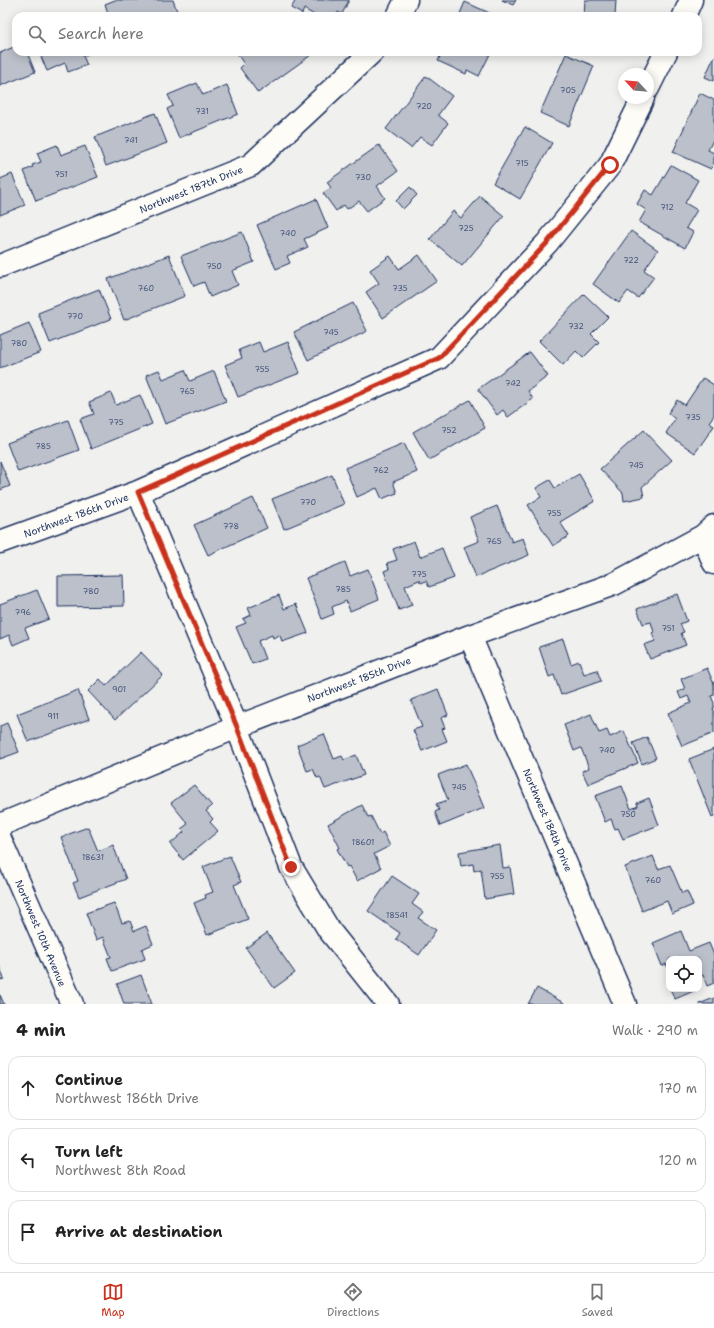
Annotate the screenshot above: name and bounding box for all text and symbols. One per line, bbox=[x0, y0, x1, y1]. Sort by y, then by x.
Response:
search box bbox=[12, 12, 702, 56]
icon: search bbox=[26, 23, 48, 45]
text: Search here bbox=[58, 24, 144, 44]
north arrow bbox=[618, 68, 654, 104]
house number: 705 bbox=[560, 85, 576, 96]
house number: 720 bbox=[416, 101, 432, 112]
house number: 731 bbox=[195, 106, 209, 117]
house number: 741 bbox=[124, 135, 138, 146]
route start bbox=[601, 156, 619, 174]
house number: 715 bbox=[515, 158, 529, 169]
street label: Northwest 187th Drive bbox=[138, 163, 245, 216]
house number: 751 bbox=[54, 169, 68, 180]
house number: 730 bbox=[355, 172, 371, 183]
house number: 712 bbox=[660, 202, 674, 213]
house number: 725 bbox=[458, 223, 474, 234]
house number: 740 bbox=[280, 228, 296, 239]
house number: 722 bbox=[623, 255, 639, 266]
house number: 750 bbox=[206, 261, 222, 272]
house number: 760 bbox=[138, 283, 154, 294]
house number: 735 bbox=[392, 283, 408, 294]
house number: 770 bbox=[67, 311, 83, 322]
house number: 732 bbox=[568, 321, 584, 332]
house number: 745 bbox=[323, 327, 339, 338]
house number: 780 bbox=[11, 338, 27, 349]
house number: 755 bbox=[255, 364, 270, 375]
house number: 742 bbox=[505, 378, 521, 389]
house number: 765 bbox=[179, 386, 195, 397]
house number: 735 bbox=[685, 412, 701, 423]
house number: 775 bbox=[108, 417, 124, 428]
house number: 752 bbox=[441, 425, 457, 436]
house number: 785 bbox=[35, 441, 51, 452]
house number: 745 bbox=[628, 460, 644, 471]
house number: 762 bbox=[373, 465, 389, 476]
street label: Northwest 186th Drive bbox=[22, 490, 131, 541]
house number: 770 bbox=[300, 497, 316, 508]
house number: 755 bbox=[547, 508, 562, 519]
house number: 778 bbox=[223, 521, 239, 532]
house number: 765 bbox=[486, 536, 502, 547]
house number: 775 bbox=[411, 569, 427, 580]
house number: 785 bbox=[335, 584, 351, 595]
house number: 780 bbox=[83, 586, 99, 597]
house number: 796 bbox=[15, 607, 32, 618]
house number: 751 bbox=[661, 623, 675, 634]
street label: Northwest 185th Drive bbox=[305, 654, 413, 705]
house number: 901 bbox=[112, 684, 126, 695]
house number: 911 bbox=[47, 711, 59, 722]
house number: 740 bbox=[599, 745, 615, 756]
street label: Northwest 184th Drive bbox=[520, 767, 575, 874]
house number: 745 bbox=[451, 782, 467, 793]
house number: 750 bbox=[620, 809, 636, 820]
house number: 18601 bbox=[352, 837, 374, 848]
house number: 18631 bbox=[82, 852, 104, 863]
route end bbox=[282, 858, 300, 876]
house number: 755 bbox=[490, 871, 505, 882]
house number: 760 bbox=[645, 875, 661, 886]
street label: Northwest 10th Avenue bbox=[12, 878, 69, 989]
house number: 18541 bbox=[386, 910, 408, 921]
map controls bbox=[666, 956, 702, 992]
button: locate bbox=[666, 956, 702, 992]
text: 4 min bbox=[16, 1019, 66, 1041]
text: Walk · 290 m bbox=[612, 1022, 698, 1039]
text: Continue bbox=[55, 1070, 123, 1090]
icon: ahead bbox=[17, 1077, 39, 1099]
text: 170 m bbox=[659, 1080, 697, 1097]
text: Northwest 186th Drive bbox=[55, 1090, 199, 1107]
text: Turn left bbox=[55, 1142, 123, 1162]
icon: left bbox=[17, 1149, 39, 1171]
text: 120 m bbox=[659, 1152, 697, 1169]
text: Northwest 8th Road bbox=[55, 1162, 186, 1179]
icon: arrive bbox=[17, 1221, 39, 1243]
text: Arrive at destination bbox=[55, 1222, 223, 1242]
tab: Map bbox=[101, 1281, 125, 1320]
tab: Directions bbox=[327, 1281, 379, 1320]
tab: Saved bbox=[582, 1281, 613, 1320]

